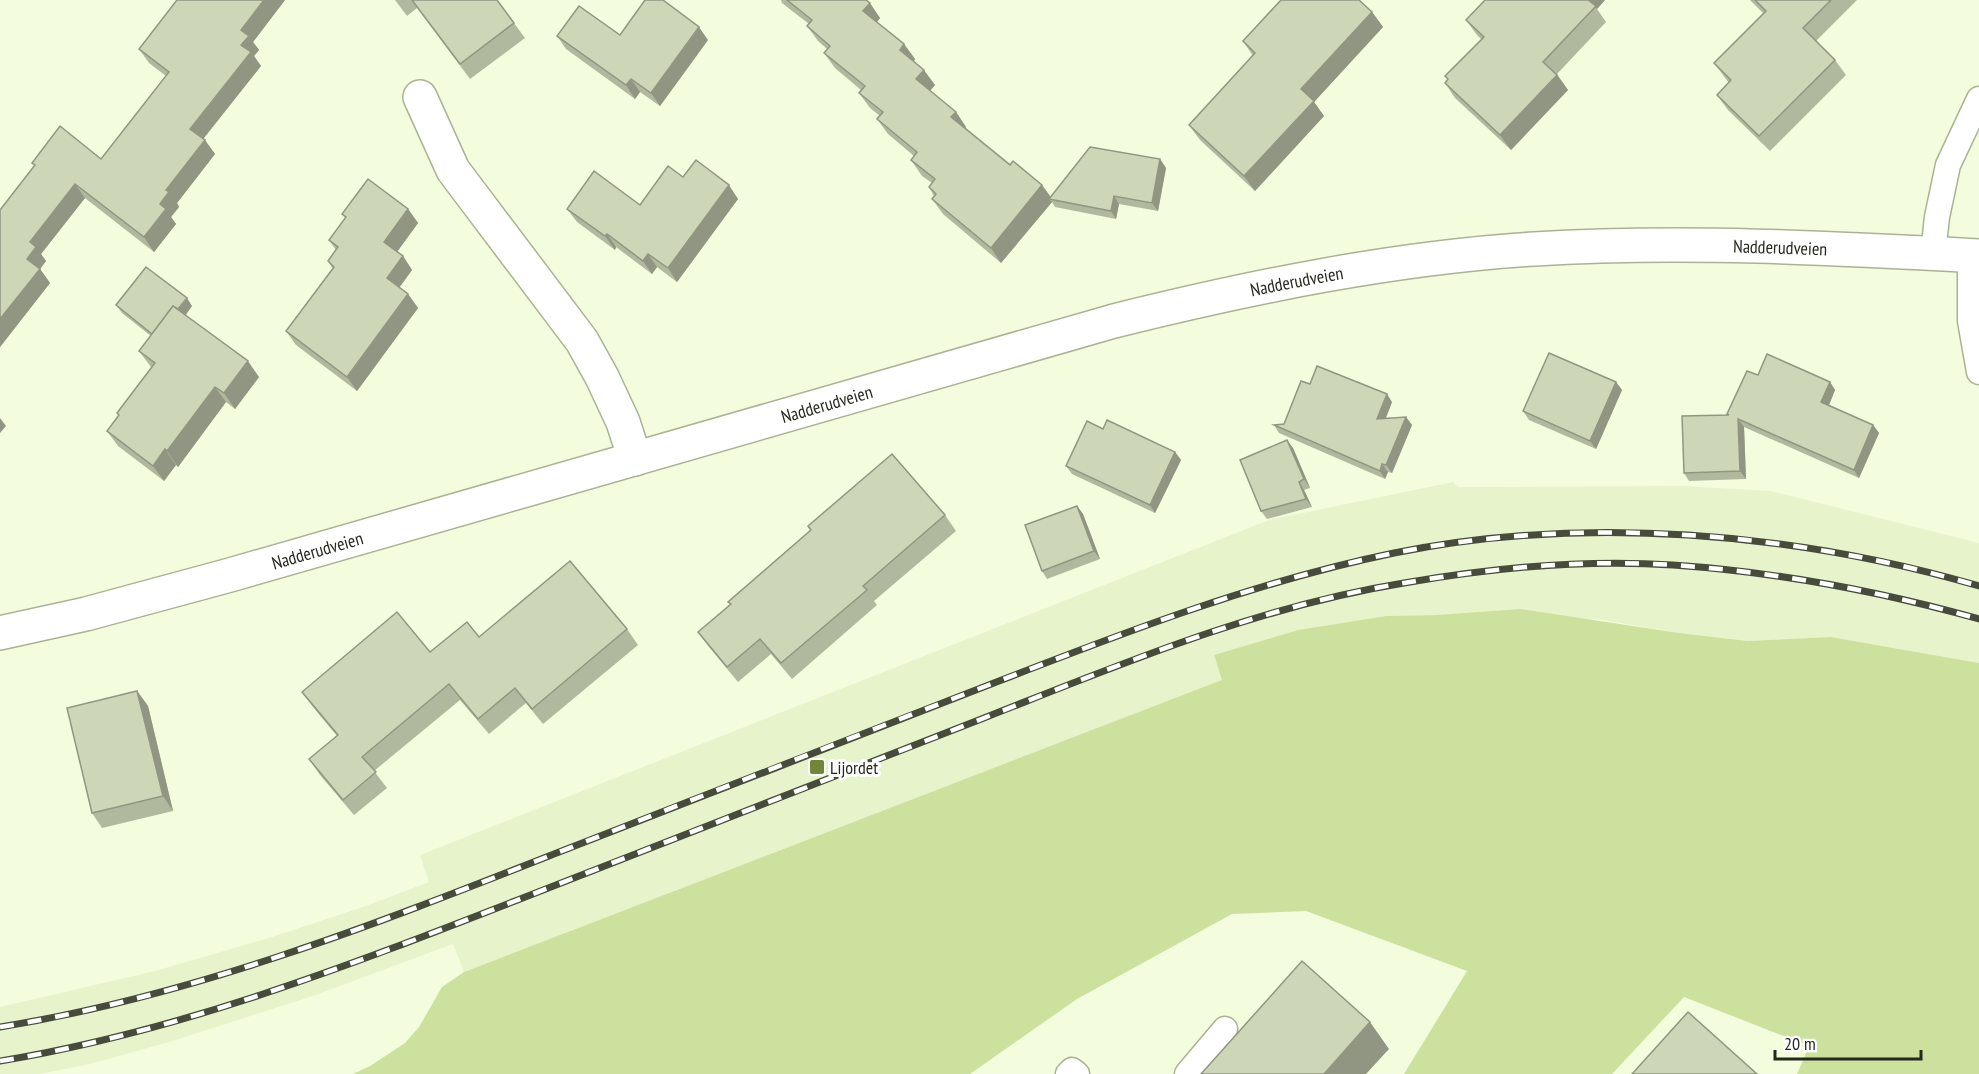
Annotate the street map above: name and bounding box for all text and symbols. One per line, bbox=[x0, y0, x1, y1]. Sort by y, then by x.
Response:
street label: Nadderudveien bbox=[1733, 234, 1828, 260]
street label: Nadderudveien bbox=[1248, 261, 1345, 301]
street label: Nadderudveien bbox=[778, 380, 875, 428]
street label: Nadderudveien bbox=[269, 526, 366, 574]
place label: Lijordet bbox=[830, 756, 878, 779]
marker: Lijordet bbox=[808, 758, 826, 776]
scale bar bbox=[1775, 1023, 1920, 1061]
text: 20 m bbox=[1784, 1032, 1816, 1055]

